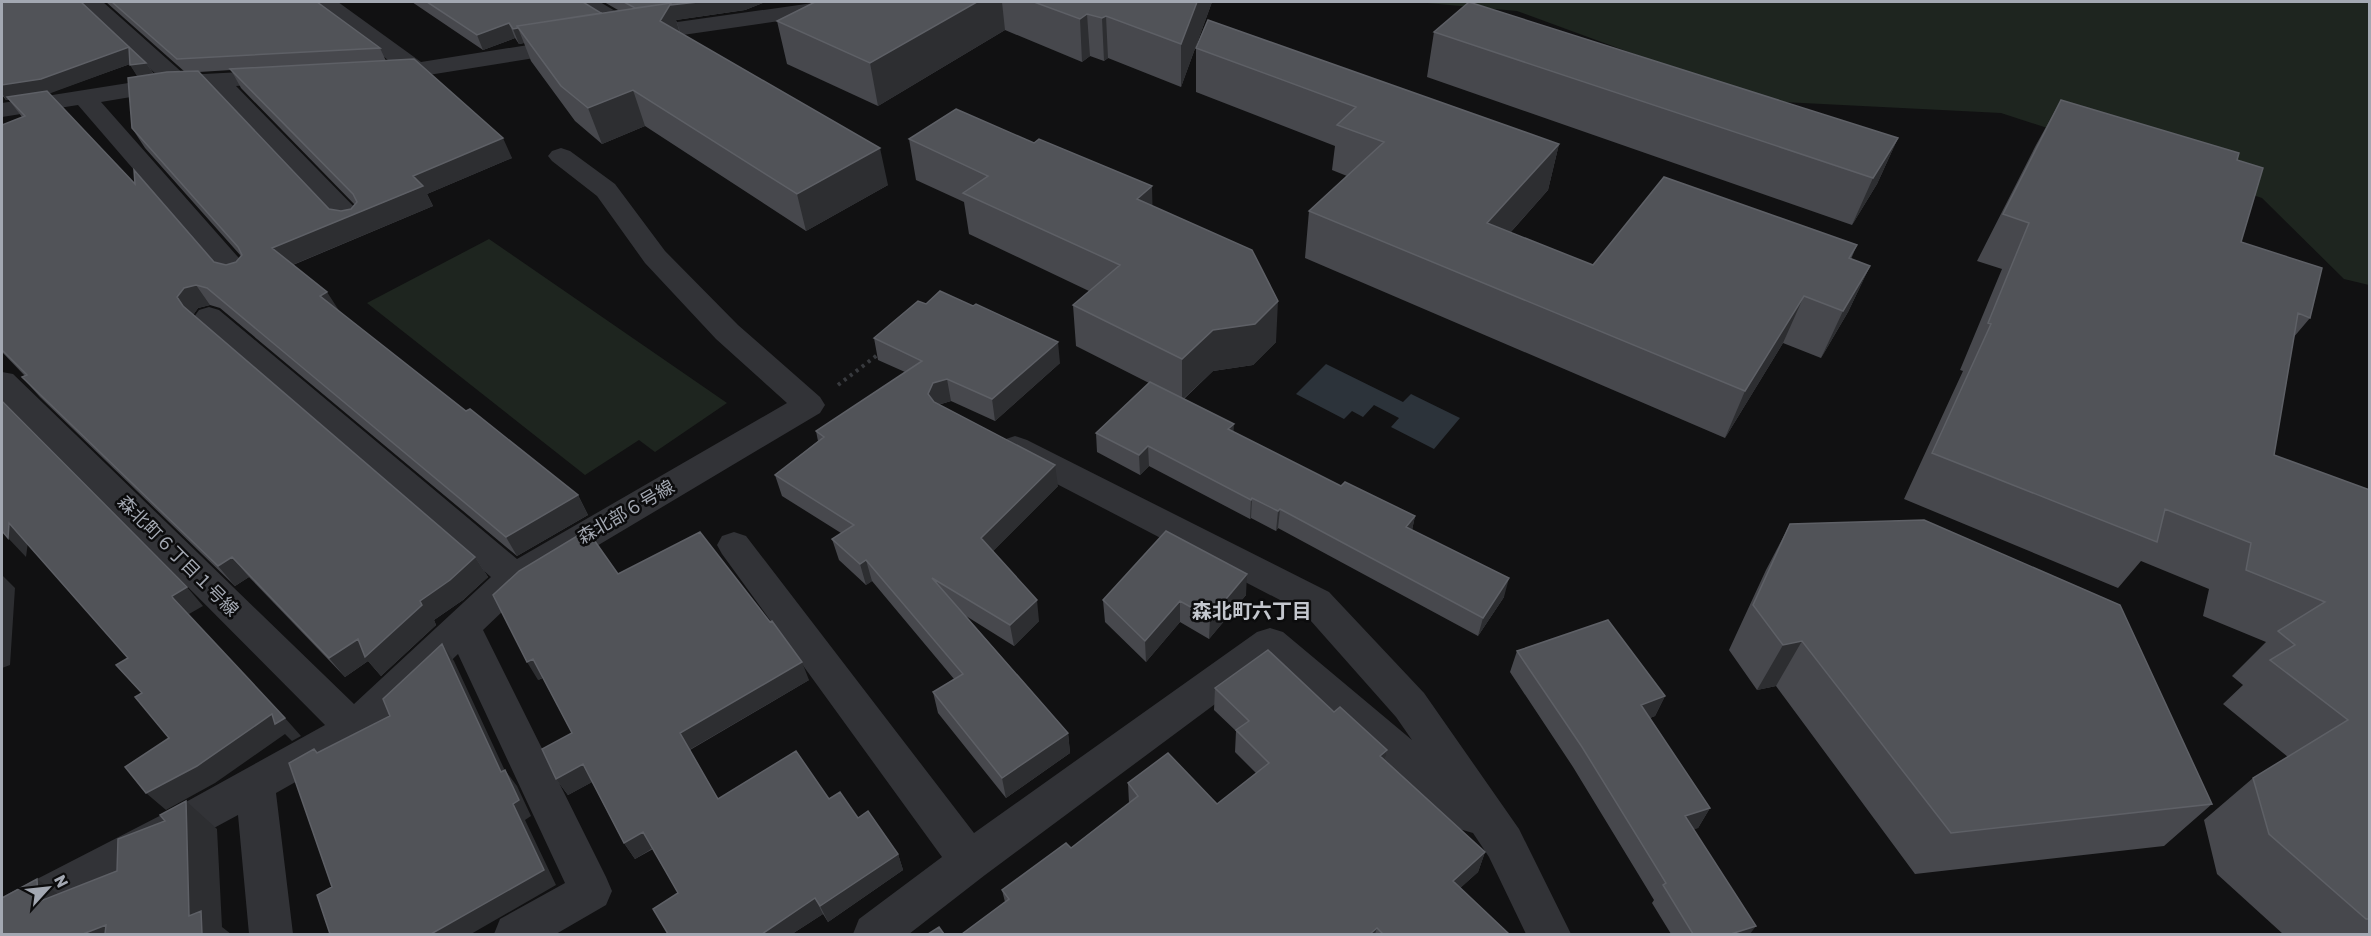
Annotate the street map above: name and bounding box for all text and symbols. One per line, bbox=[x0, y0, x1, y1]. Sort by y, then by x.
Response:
street label: 森北部６号線 bbox=[574, 475, 678, 549]
street label: 森北町６丁目１号線 bbox=[113, 491, 243, 621]
district label: 森北町六丁目 bbox=[1192, 599, 1312, 623]
north arrow bbox=[18, 858, 78, 918]
text: N bbox=[50, 872, 72, 891]

